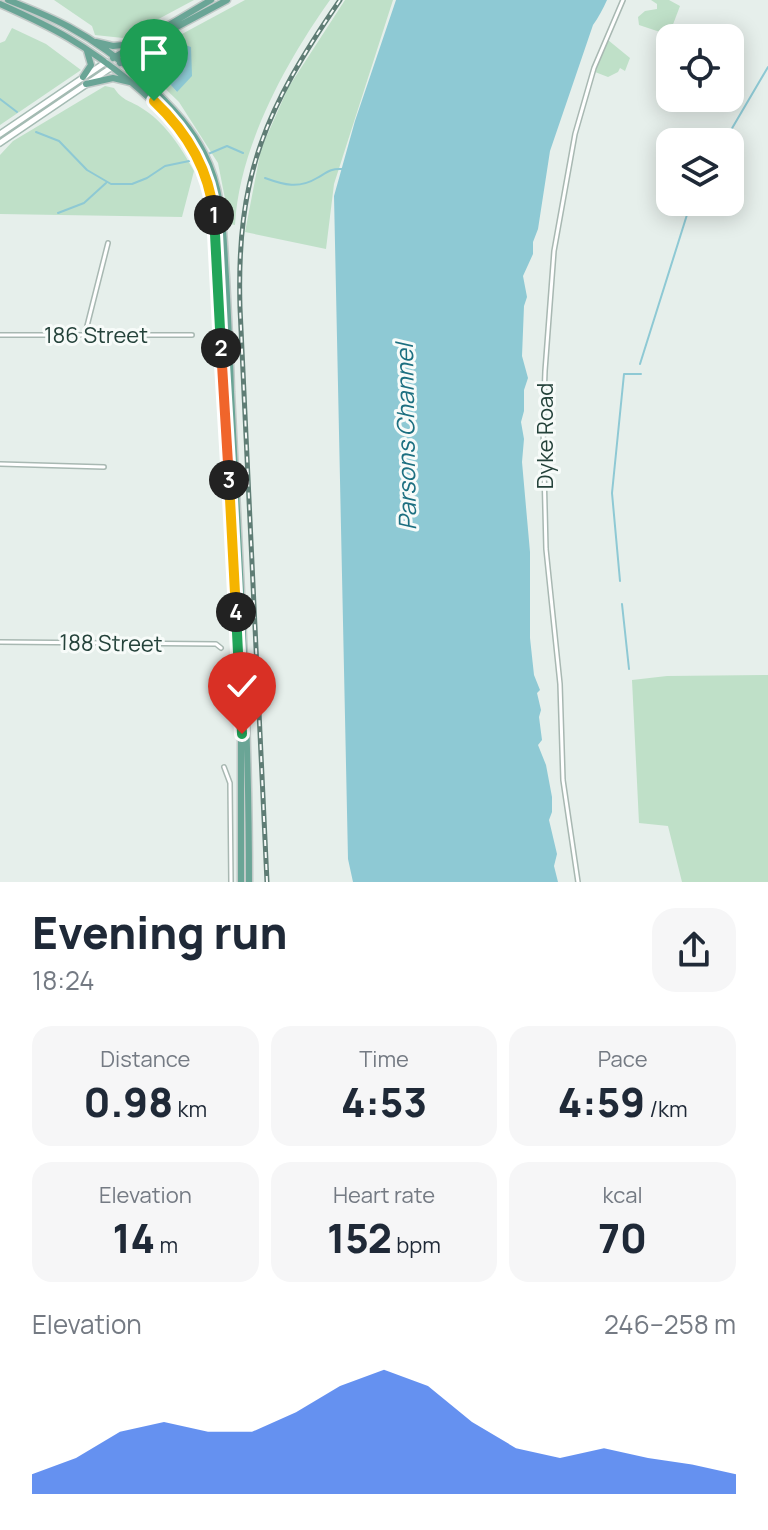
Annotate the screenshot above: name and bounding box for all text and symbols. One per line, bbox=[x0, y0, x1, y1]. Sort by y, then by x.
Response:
pin bbox=[120, 19, 188, 101]
map controls bbox=[656, 24, 744, 216]
button: locate bbox=[656, 24, 744, 112]
icon: arrive bbox=[132, 31, 176, 75]
button: layers bbox=[656, 128, 744, 216]
pin: 1 bbox=[194, 195, 234, 235]
text: 1 bbox=[209, 200, 219, 230]
street label: 186 Street bbox=[44, 320, 148, 350]
pin: 2 bbox=[201, 328, 241, 368]
text: 2 bbox=[214, 333, 228, 363]
water label: Parsons Channel bbox=[387, 340, 423, 531]
street label: Dyke Road bbox=[530, 383, 560, 489]
pin: 3 bbox=[209, 460, 249, 500]
text: 3 bbox=[223, 465, 235, 495]
pin: 4 bbox=[216, 592, 256, 632]
text: 4 bbox=[229, 597, 243, 627]
street label: 188 Street bbox=[59, 627, 163, 659]
pin bbox=[208, 652, 276, 734]
icon: check bbox=[220, 664, 264, 708]
text: Evening run bbox=[32, 902, 288, 962]
button: share bbox=[652, 908, 736, 992]
text: 18:24 bbox=[32, 962, 95, 998]
text: Distance bbox=[100, 1044, 190, 1074]
text: Time bbox=[359, 1044, 409, 1074]
text: Pace bbox=[598, 1044, 648, 1074]
text: 0.98 bbox=[84, 1074, 173, 1129]
text: 4:53 bbox=[341, 1074, 427, 1129]
text: 4:59 bbox=[558, 1074, 645, 1129]
text: km bbox=[173, 1094, 207, 1124]
text: /km bbox=[645, 1094, 688, 1124]
text: Elevation bbox=[99, 1180, 192, 1210]
text: Heart rate bbox=[333, 1180, 435, 1210]
text: kcal bbox=[603, 1180, 643, 1210]
text: 14 bbox=[112, 1210, 155, 1265]
text: 152 bbox=[327, 1210, 392, 1265]
text: 70 bbox=[598, 1210, 647, 1265]
text: m bbox=[155, 1230, 178, 1260]
text: bpm bbox=[392, 1230, 441, 1260]
text: Elevation bbox=[32, 1306, 142, 1342]
text: 246–258 m bbox=[604, 1306, 736, 1342]

